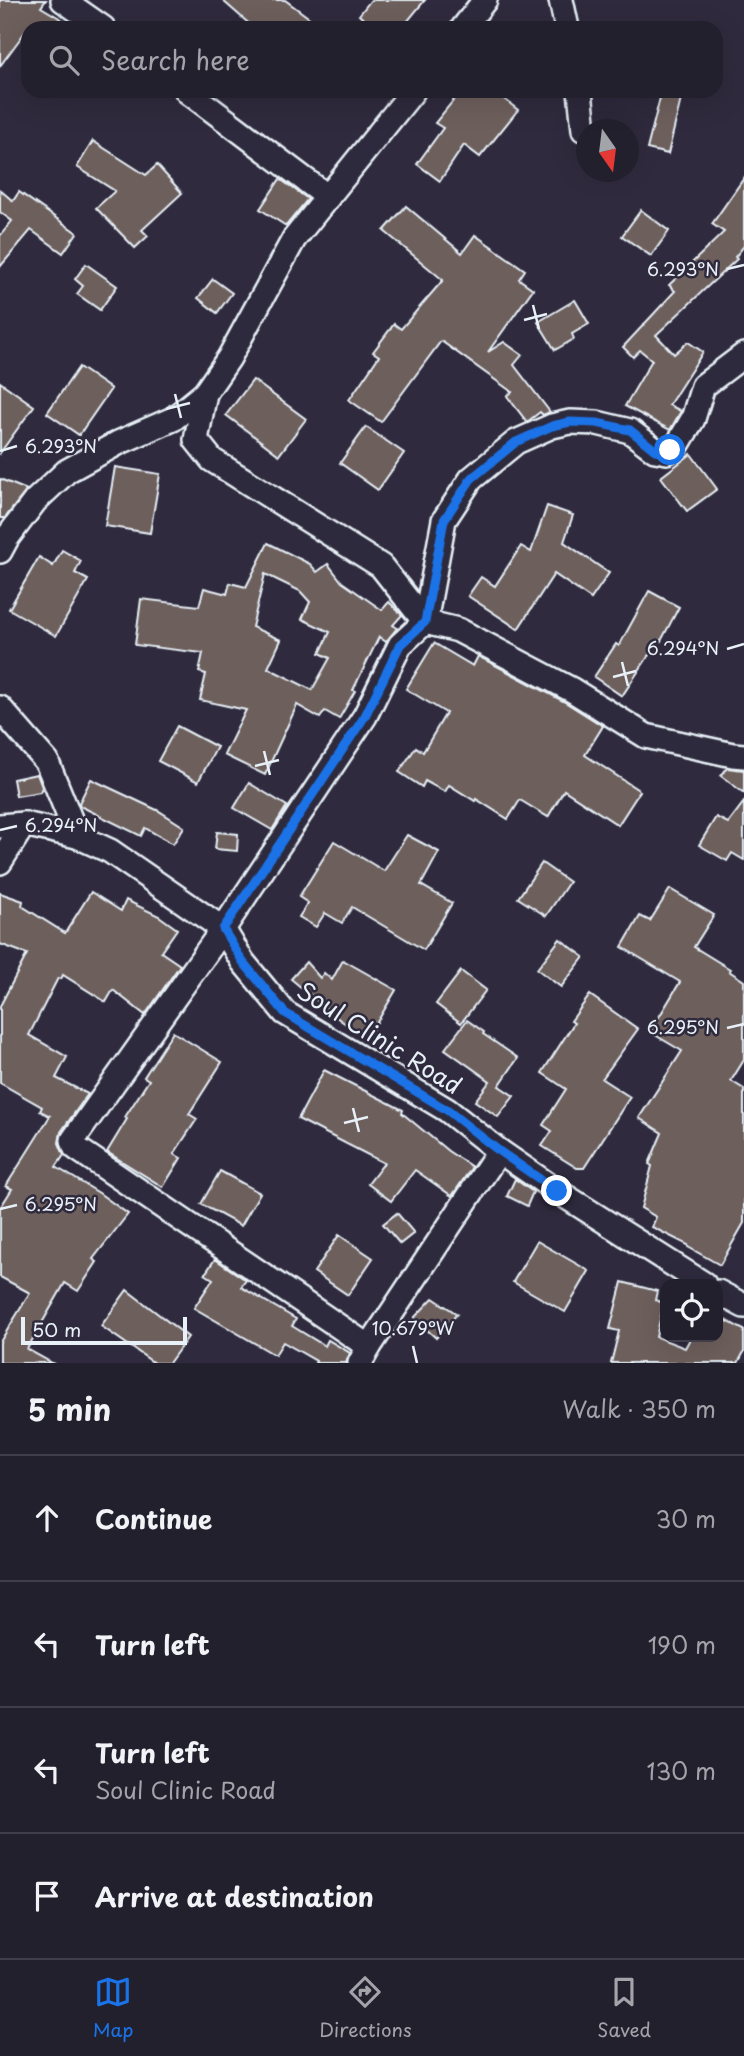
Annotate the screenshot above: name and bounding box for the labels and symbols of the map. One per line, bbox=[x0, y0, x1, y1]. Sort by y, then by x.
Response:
north arrow bbox=[576, 119, 639, 182]
text: 6.293°N bbox=[647, 255, 719, 282]
text: 6.293°N bbox=[25, 432, 97, 459]
route start bbox=[654, 434, 685, 465]
text: 6.294°N bbox=[647, 634, 719, 661]
text: 6.294°N bbox=[25, 811, 97, 838]
street label: Soul Clinic Road bbox=[290, 972, 470, 1102]
text: 6.295°N bbox=[647, 1013, 719, 1040]
route end bbox=[541, 1175, 572, 1206]
text: 6.295°N bbox=[25, 1190, 97, 1217]
scale bar bbox=[21, 1314, 187, 1346]
text: 10.679°W bbox=[372, 1314, 455, 1341]

